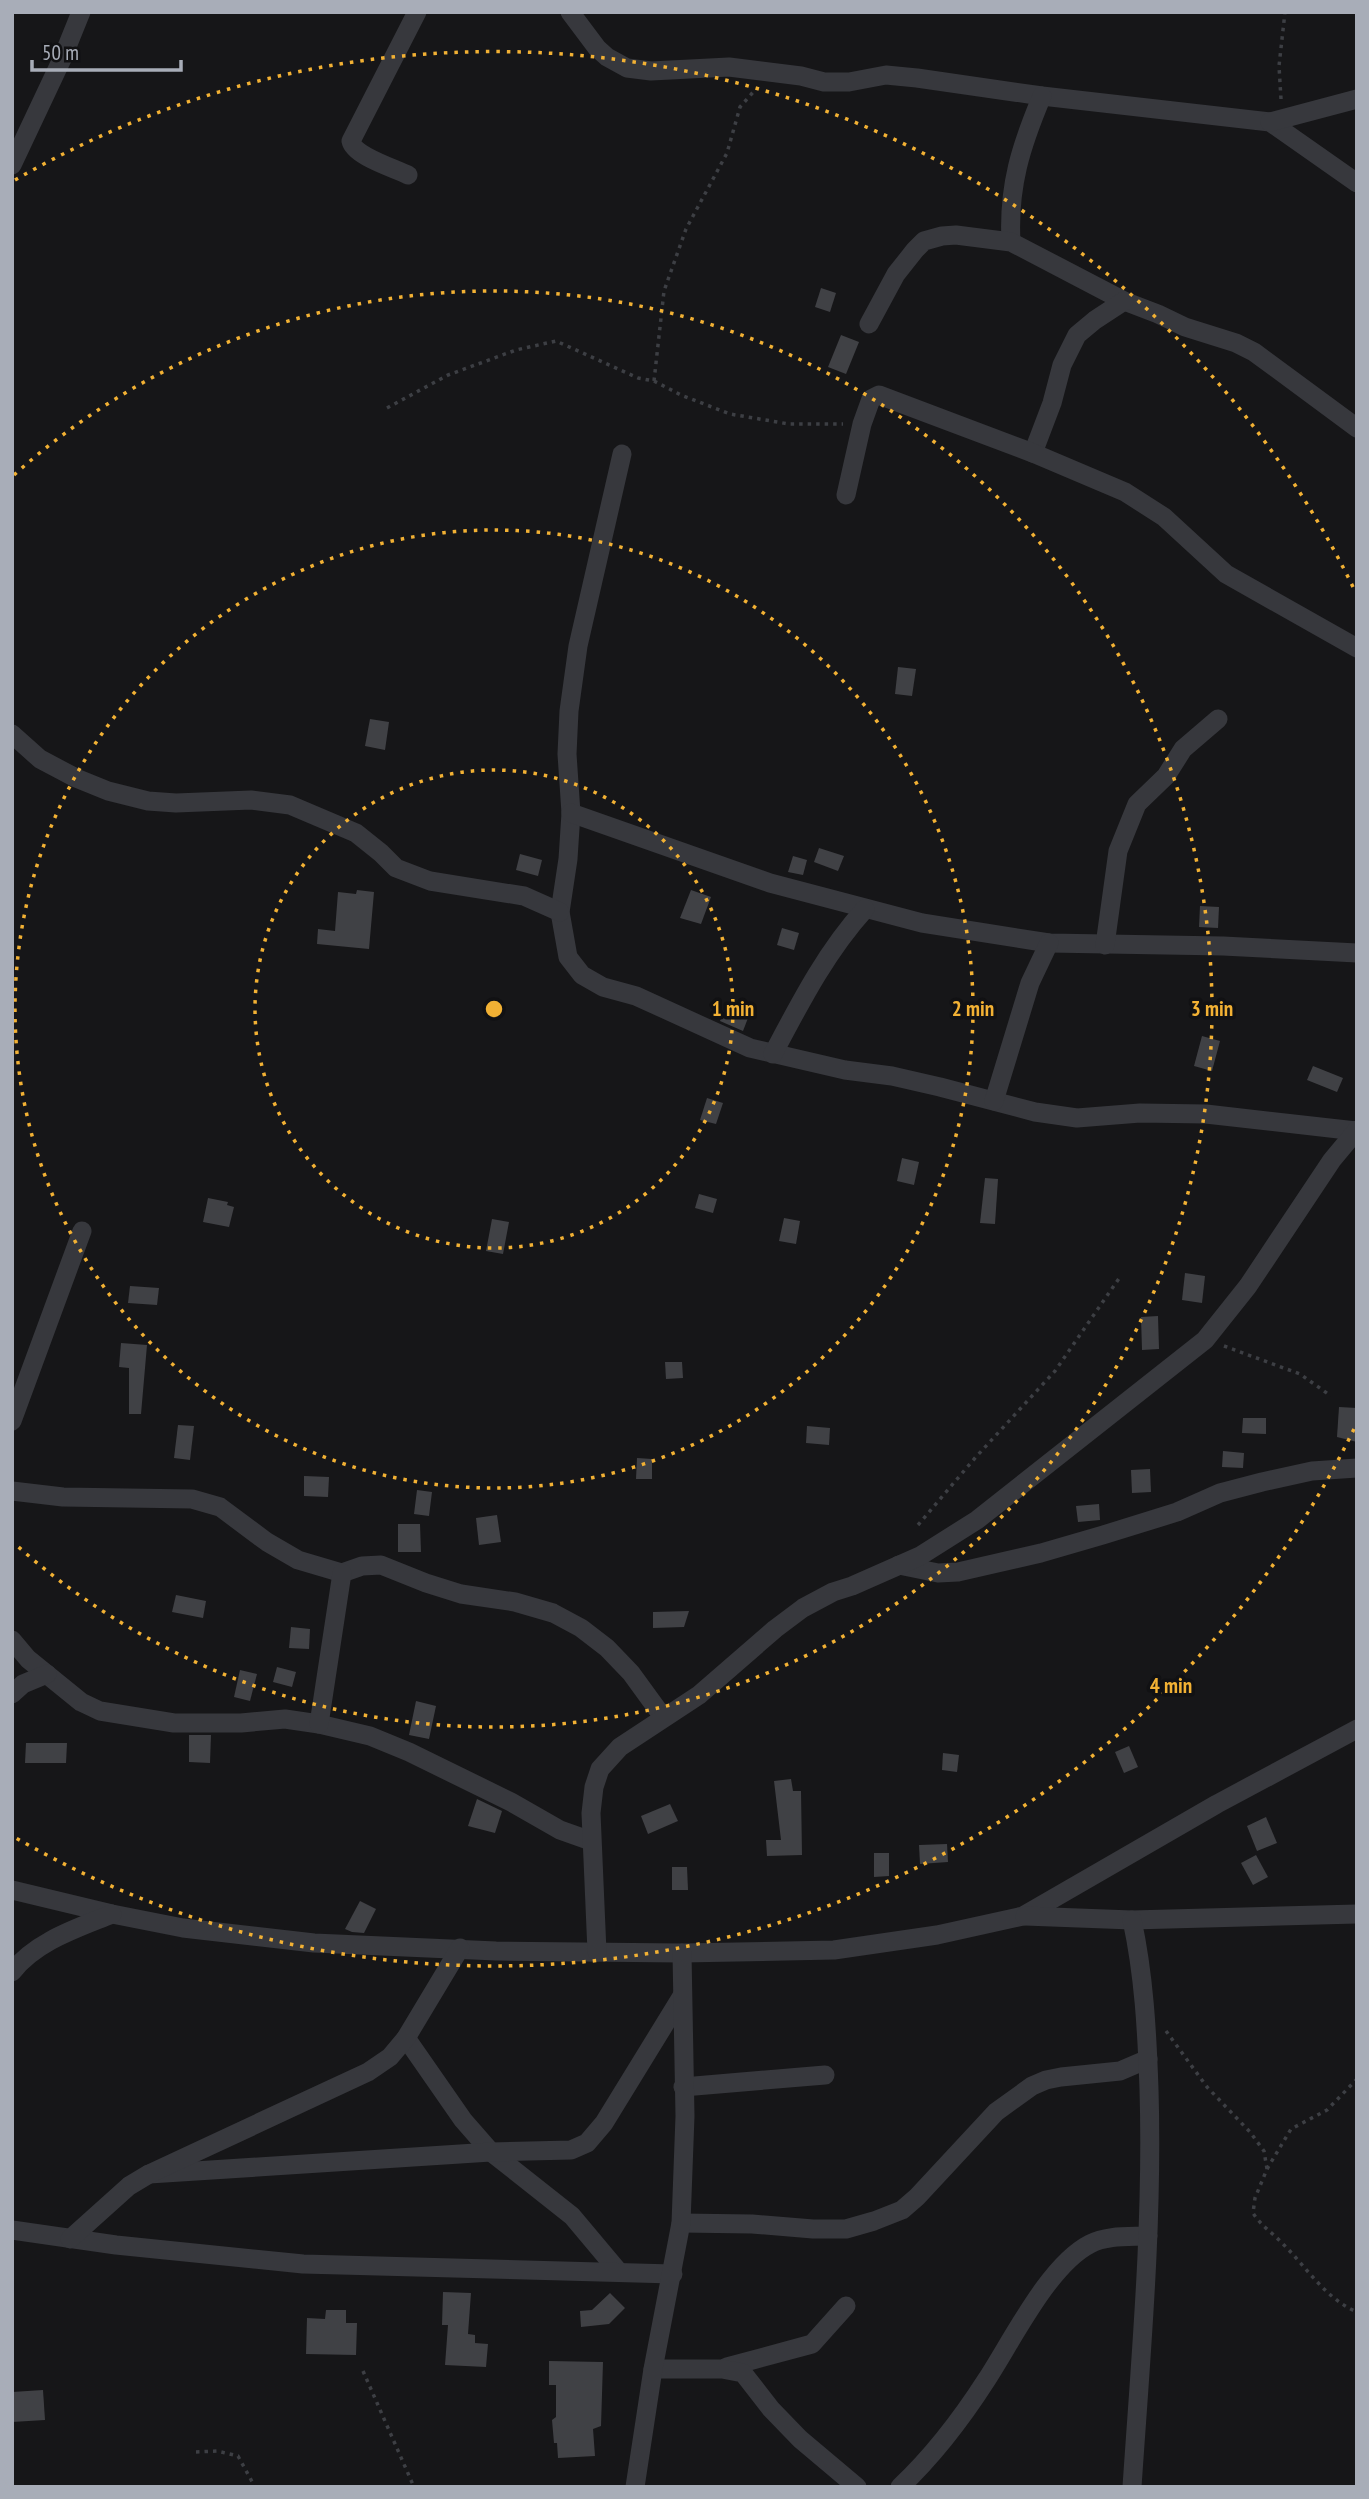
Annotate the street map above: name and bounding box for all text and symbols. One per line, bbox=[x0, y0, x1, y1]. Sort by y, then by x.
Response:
scale bar bbox=[32, 28, 180, 72]
text: 50 m bbox=[42, 39, 79, 66]
text: 1 min bbox=[712, 995, 754, 1022]
text: 2 min bbox=[952, 995, 994, 1022]
text: 3 min bbox=[1191, 995, 1233, 1022]
centre of rings bbox=[482, 997, 506, 1021]
text: 4 min bbox=[1150, 1672, 1192, 1699]

